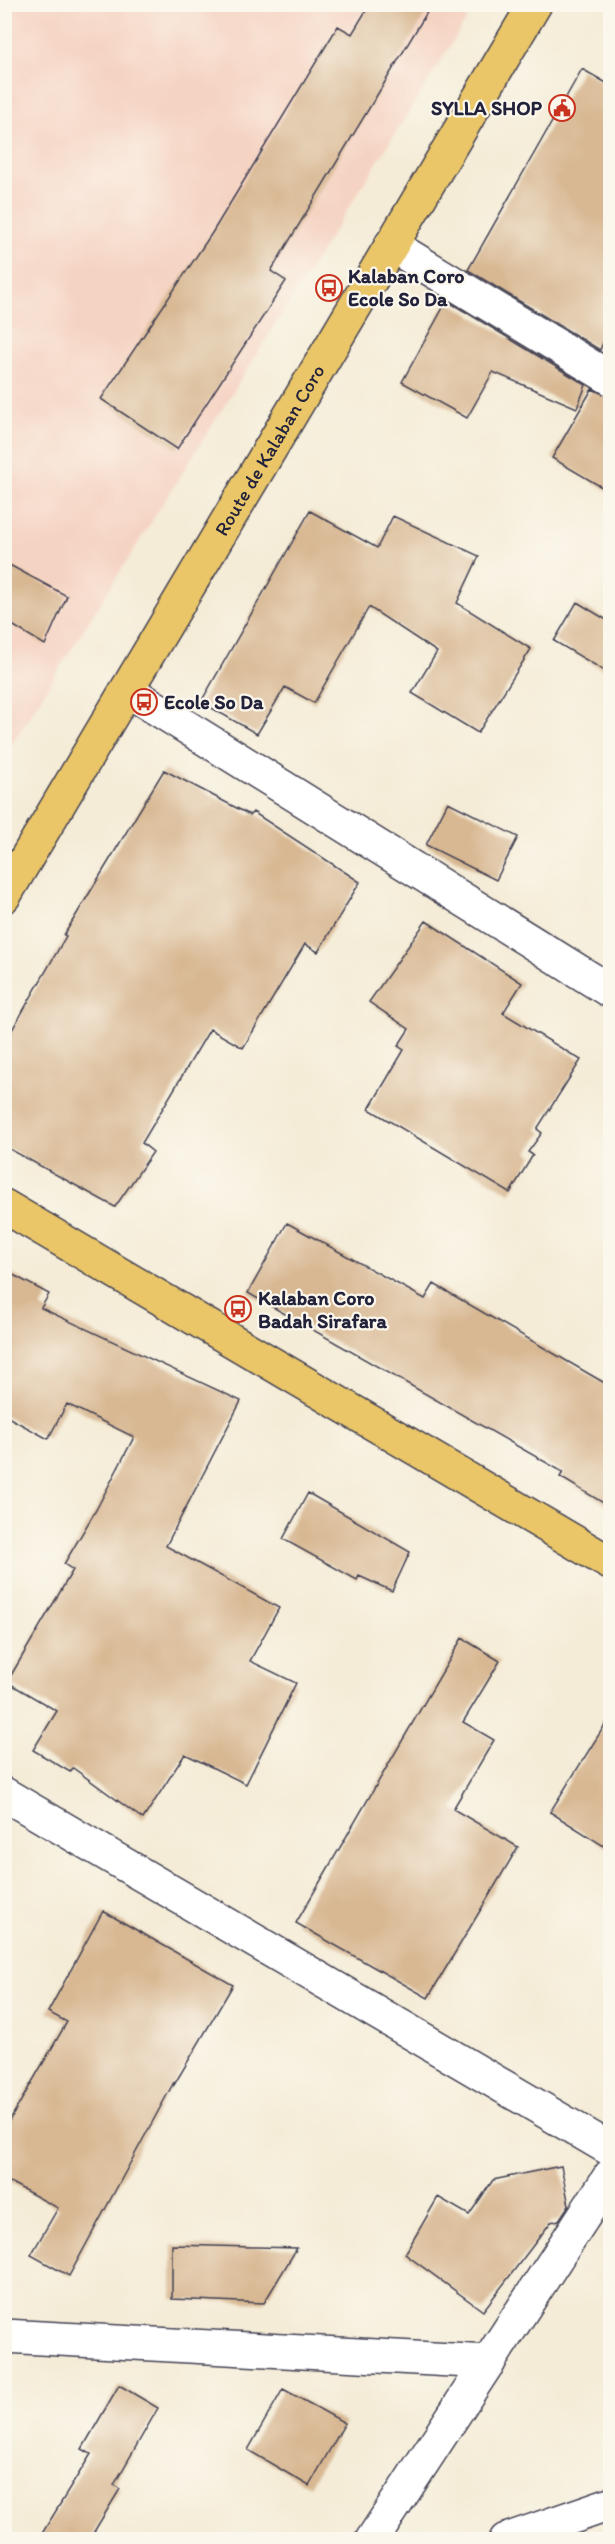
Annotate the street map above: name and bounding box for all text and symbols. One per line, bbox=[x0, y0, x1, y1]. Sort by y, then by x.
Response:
public building icon: SYLLA SHOP bbox=[547, 93, 577, 123]
place label: SYLLA SHOP bbox=[431, 96, 543, 120]
place label: Kalaban Coro Ecole So Da bbox=[348, 264, 465, 311]
bus stop icon: Kalaban Coro Ecole So Da bbox=[314, 273, 344, 303]
street label: Route de Kalaban Coro bbox=[209, 360, 330, 540]
bus stop icon: Ecole So Da bbox=[129, 687, 159, 717]
place label: Ecole So Da bbox=[164, 690, 264, 714]
place label: Kalaban Coro Badah Sirafara bbox=[258, 1286, 387, 1333]
bus stop icon: Kalaban Coro Badah Sirafara bbox=[223, 1294, 253, 1324]

